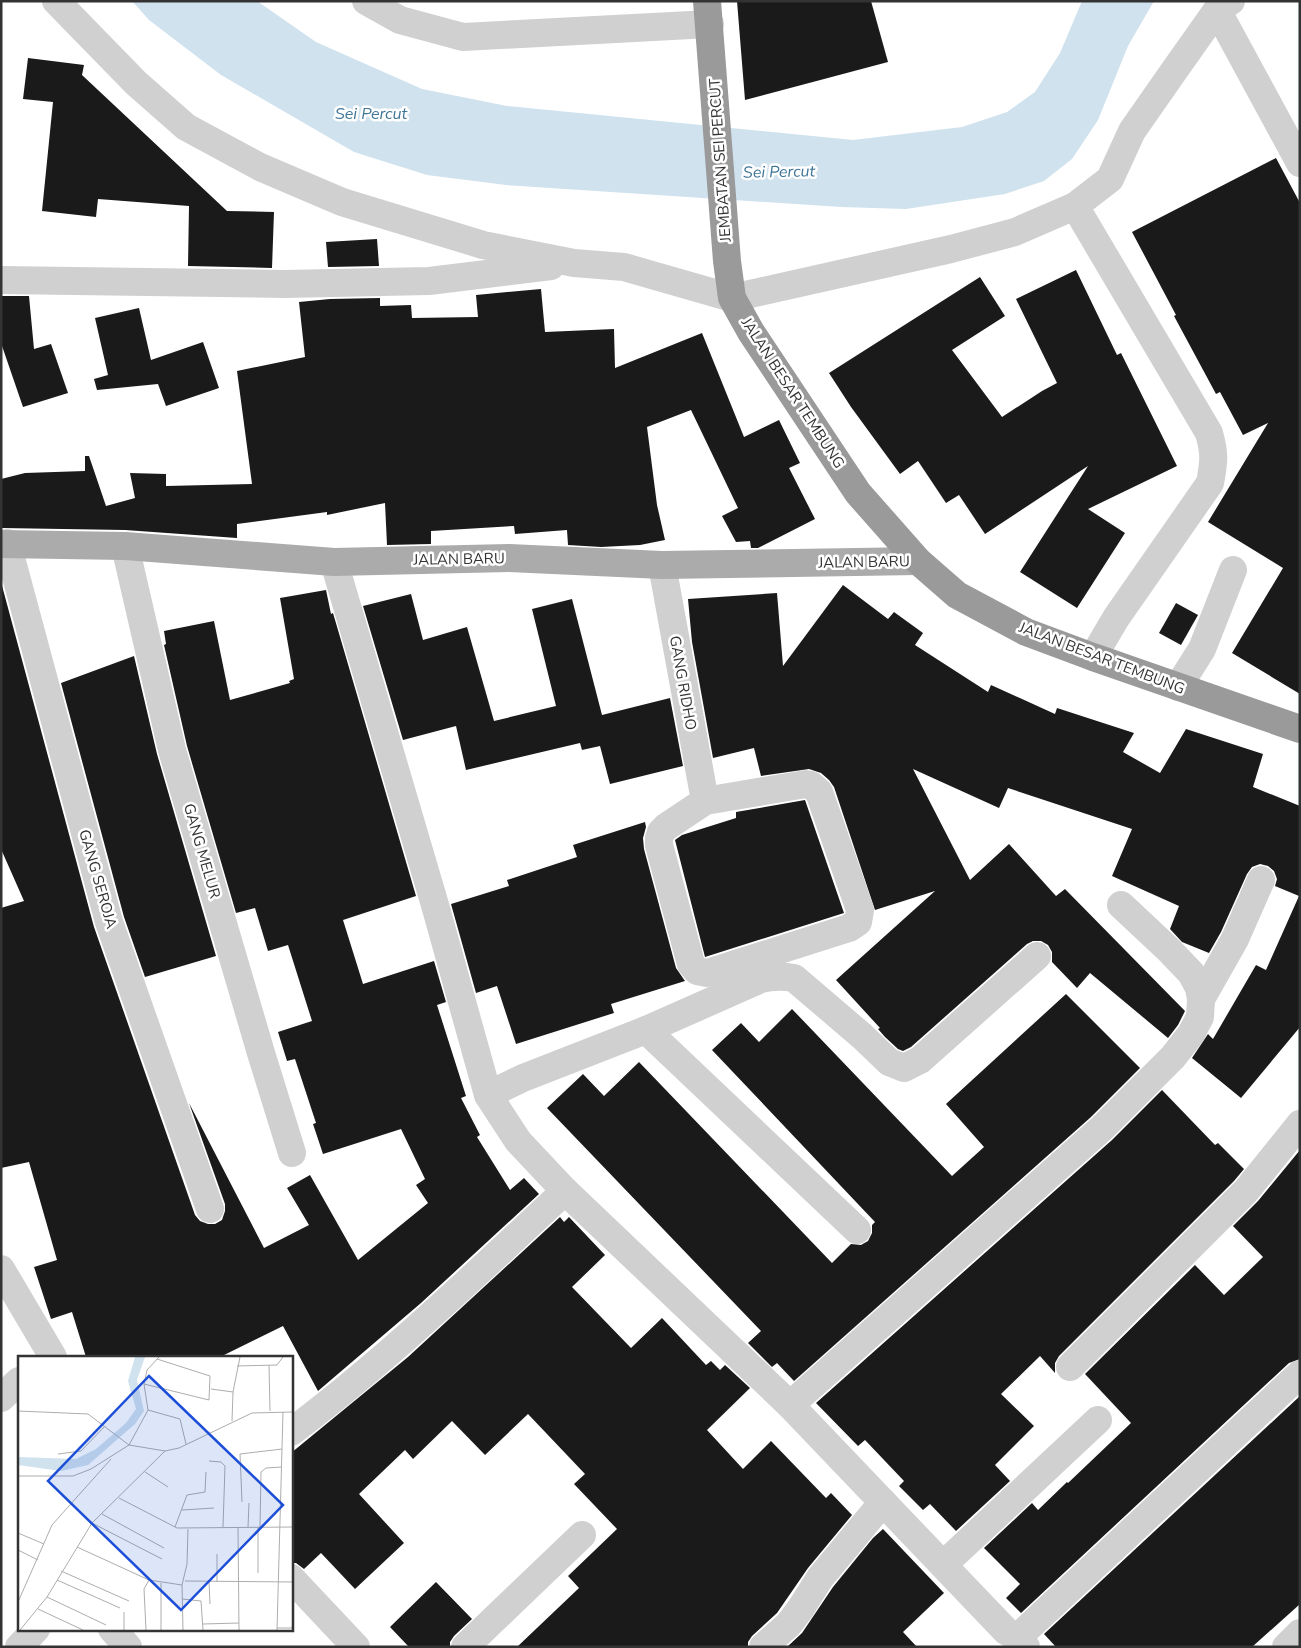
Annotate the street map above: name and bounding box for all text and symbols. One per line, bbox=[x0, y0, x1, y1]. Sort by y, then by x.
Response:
street label: JEMBATAN SEI PERCUT bbox=[704, 78, 736, 243]
water label: Sei Percut bbox=[335, 103, 407, 125]
water label: Sei Percut bbox=[743, 160, 816, 184]
street label: JALAN BESAR TEMBUNG bbox=[736, 313, 849, 472]
street label: JALAN BARU bbox=[412, 548, 505, 570]
street label: JALAN BARU bbox=[817, 551, 910, 573]
street label: JALAN BESAR TEMBUNG bbox=[1015, 617, 1188, 699]
street label: GANG RIDHO bbox=[665, 634, 701, 732]
street label: GANG MELUR bbox=[179, 801, 225, 901]
street label: GANG SEROJA bbox=[74, 827, 122, 931]
inset map bbox=[18, 1356, 292, 1630]

